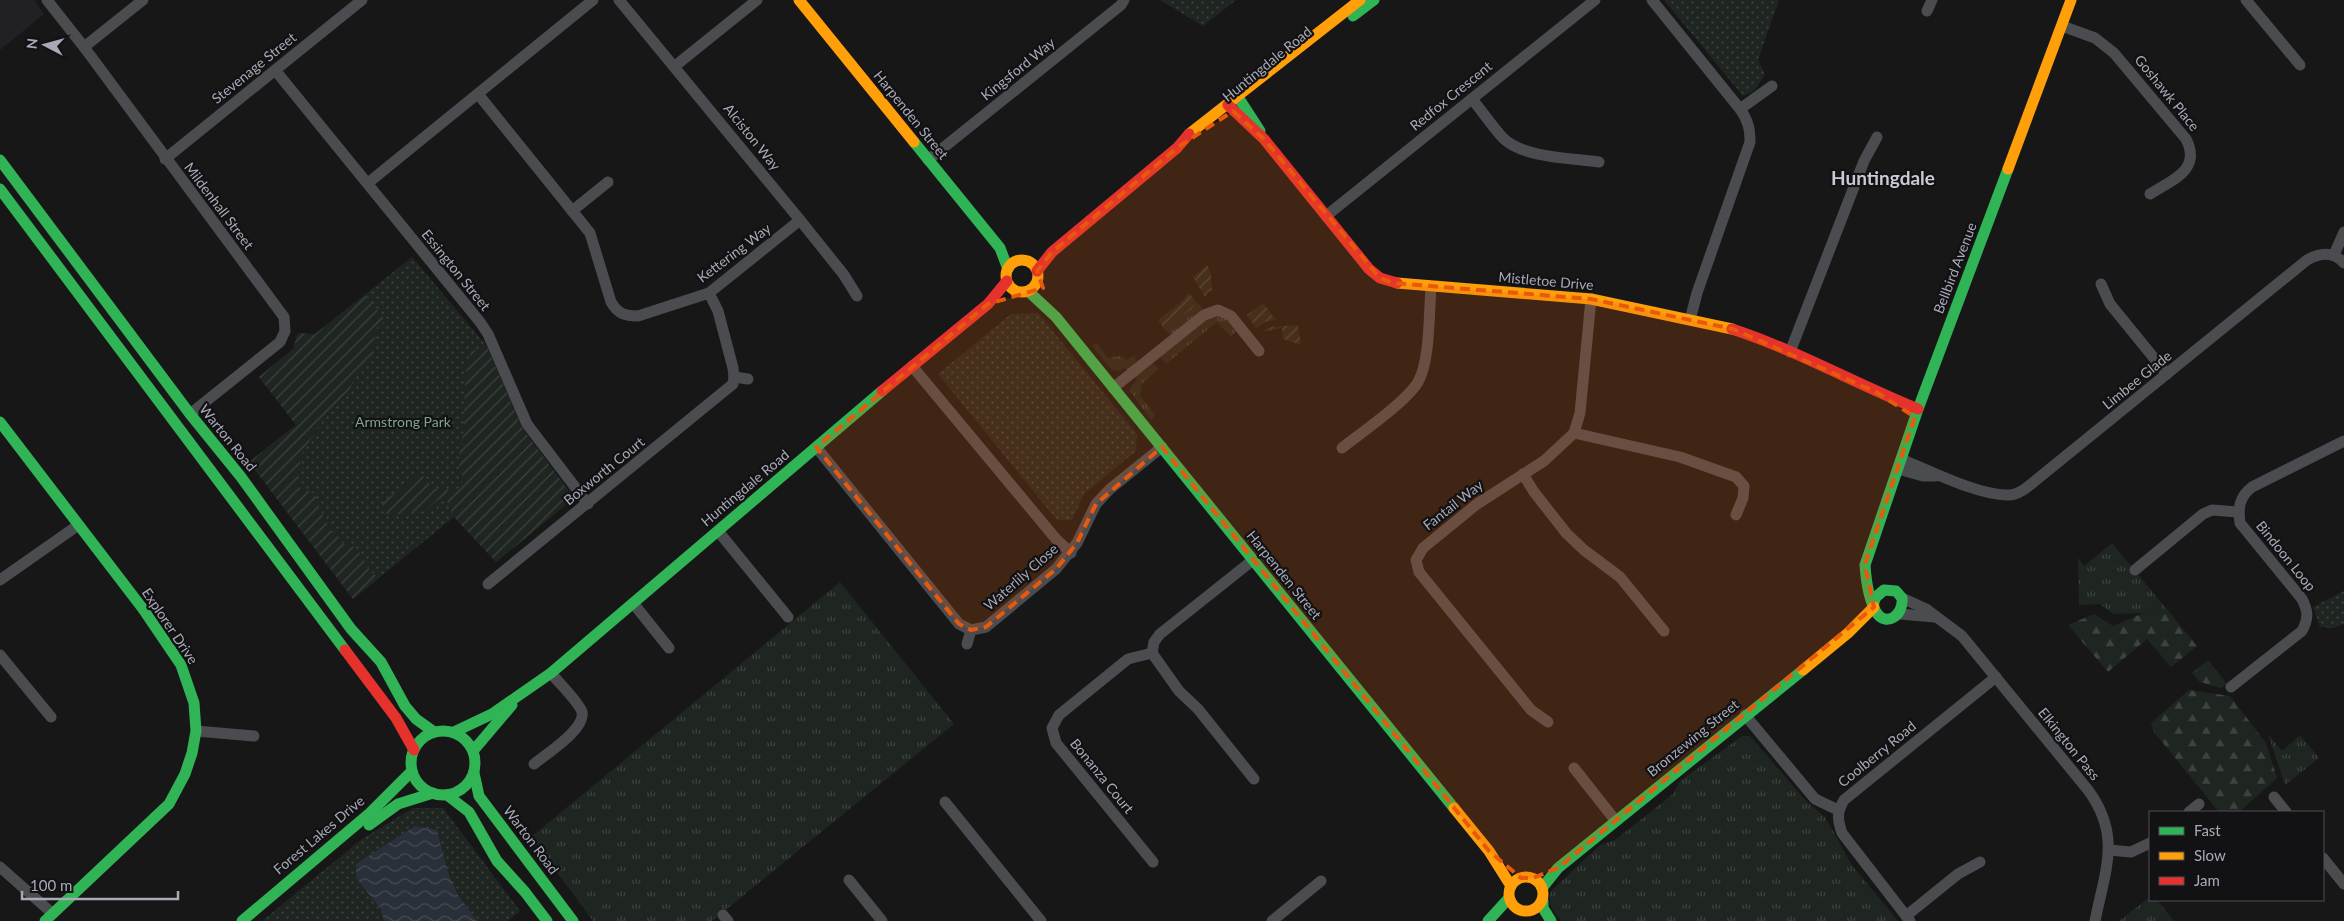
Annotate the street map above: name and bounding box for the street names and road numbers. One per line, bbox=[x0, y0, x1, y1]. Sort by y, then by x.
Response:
street label: Huntingdale Road bbox=[1219, 22, 1315, 105]
street label: Stevenage Street bbox=[208, 28, 299, 107]
street label: Kingsford Way bbox=[977, 33, 1059, 104]
street label: Goshawk Place bbox=[2131, 51, 2203, 134]
street label: Redfox Crescent bbox=[1406, 57, 1495, 134]
street label: Harpenden Street bbox=[870, 67, 952, 162]
street label: Alciston Way bbox=[720, 100, 785, 174]
street label: Mildenhall Street bbox=[181, 159, 258, 253]
street label: Kettering Way bbox=[694, 219, 774, 286]
street label: Bellbird Avenue bbox=[1929, 220, 1980, 316]
street label: Essington Street bbox=[418, 226, 494, 314]
street label: Mistletoe Drive bbox=[1498, 268, 1594, 293]
street label: Limbee Glade bbox=[2099, 347, 2175, 413]
street label: Warton Road bbox=[196, 401, 261, 475]
street label: Boxworth Court bbox=[560, 433, 647, 508]
street label: Huntingdale Road bbox=[697, 446, 792, 529]
street label: Fantail Way bbox=[1419, 475, 1487, 533]
street label: Bindoon Loop bbox=[2253, 517, 2320, 594]
street label: Harpenden Street bbox=[1243, 527, 1325, 622]
street label: Waterlily Close bbox=[980, 540, 1061, 613]
street label: Explorer Drive bbox=[139, 584, 202, 667]
street label: Bronzewing Street bbox=[1643, 695, 1742, 780]
street label: Elkington Pass bbox=[2035, 704, 2104, 783]
street label: Coolberry Road bbox=[1834, 717, 1919, 790]
street label: Bonanza Court bbox=[1067, 735, 1138, 817]
street label: Forest Lakes Drive bbox=[270, 792, 368, 878]
street label: Warton Road bbox=[500, 802, 563, 877]

